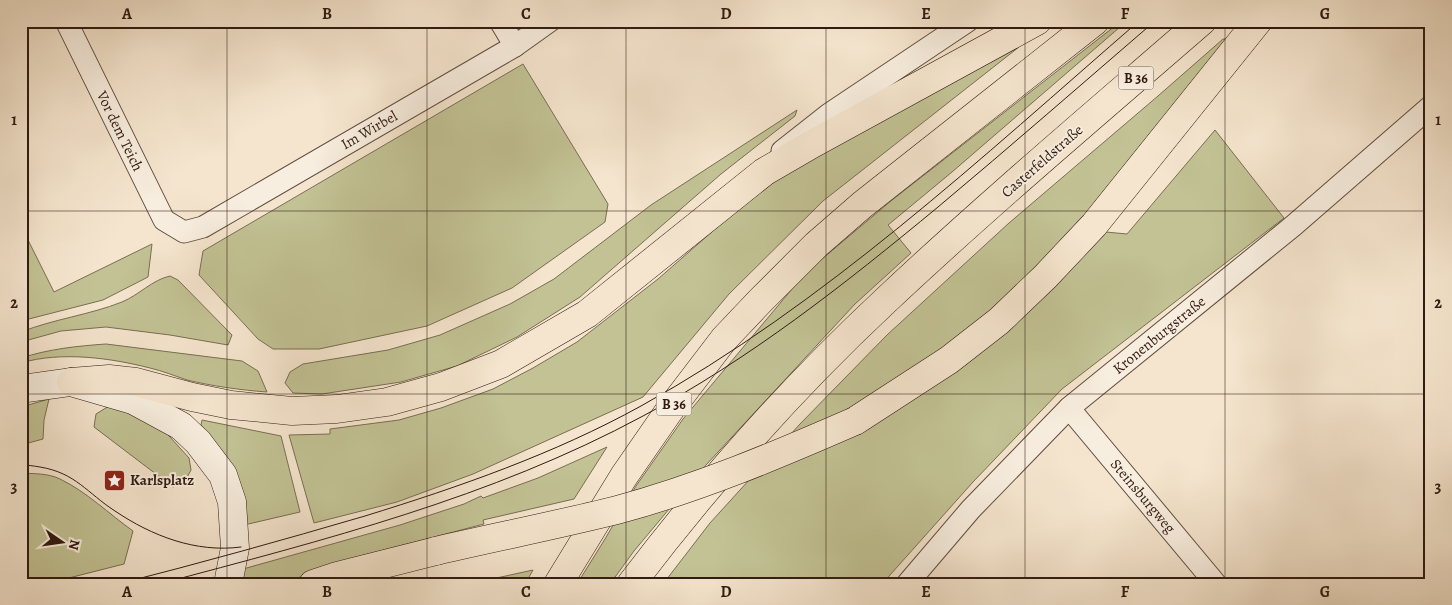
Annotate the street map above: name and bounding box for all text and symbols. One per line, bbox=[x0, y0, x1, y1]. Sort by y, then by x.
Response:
text: A bbox=[121, 3, 133, 25]
text: B bbox=[322, 3, 332, 25]
text: C bbox=[521, 3, 531, 25]
text: D bbox=[720, 3, 732, 25]
text: E bbox=[921, 3, 931, 25]
text: F bbox=[1121, 3, 1130, 25]
text: G bbox=[1320, 3, 1330, 25]
road number: B 36 bbox=[1118, 66, 1154, 90]
street label: Vor dem Teich bbox=[91, 87, 148, 175]
street label: Im Wirbel bbox=[337, 106, 401, 154]
text: 1 bbox=[11, 109, 17, 131]
text: 1 bbox=[1435, 109, 1441, 131]
street label: Casterfeldstraße bbox=[997, 120, 1087, 202]
street label: Kronenburgstraße bbox=[1108, 291, 1210, 379]
text: 2 bbox=[10, 292, 18, 314]
text: 2 bbox=[1434, 292, 1442, 314]
road number: B 36 bbox=[656, 392, 692, 416]
street label: Steinsburgweg bbox=[1106, 455, 1180, 538]
place icon: Karlsplatz bbox=[102, 468, 126, 492]
place label: Karlsplatz bbox=[130, 470, 194, 490]
text: 3 bbox=[11, 476, 18, 498]
text: 3 bbox=[1435, 476, 1442, 498]
north arrow bbox=[38, 518, 88, 568]
text: N bbox=[64, 538, 85, 552]
text: A bbox=[121, 581, 133, 603]
text: B bbox=[322, 581, 332, 603]
text: C bbox=[521, 581, 531, 603]
text: D bbox=[720, 581, 732, 603]
text: E bbox=[921, 581, 931, 603]
text: F bbox=[1121, 581, 1130, 603]
text: G bbox=[1320, 581, 1330, 603]

